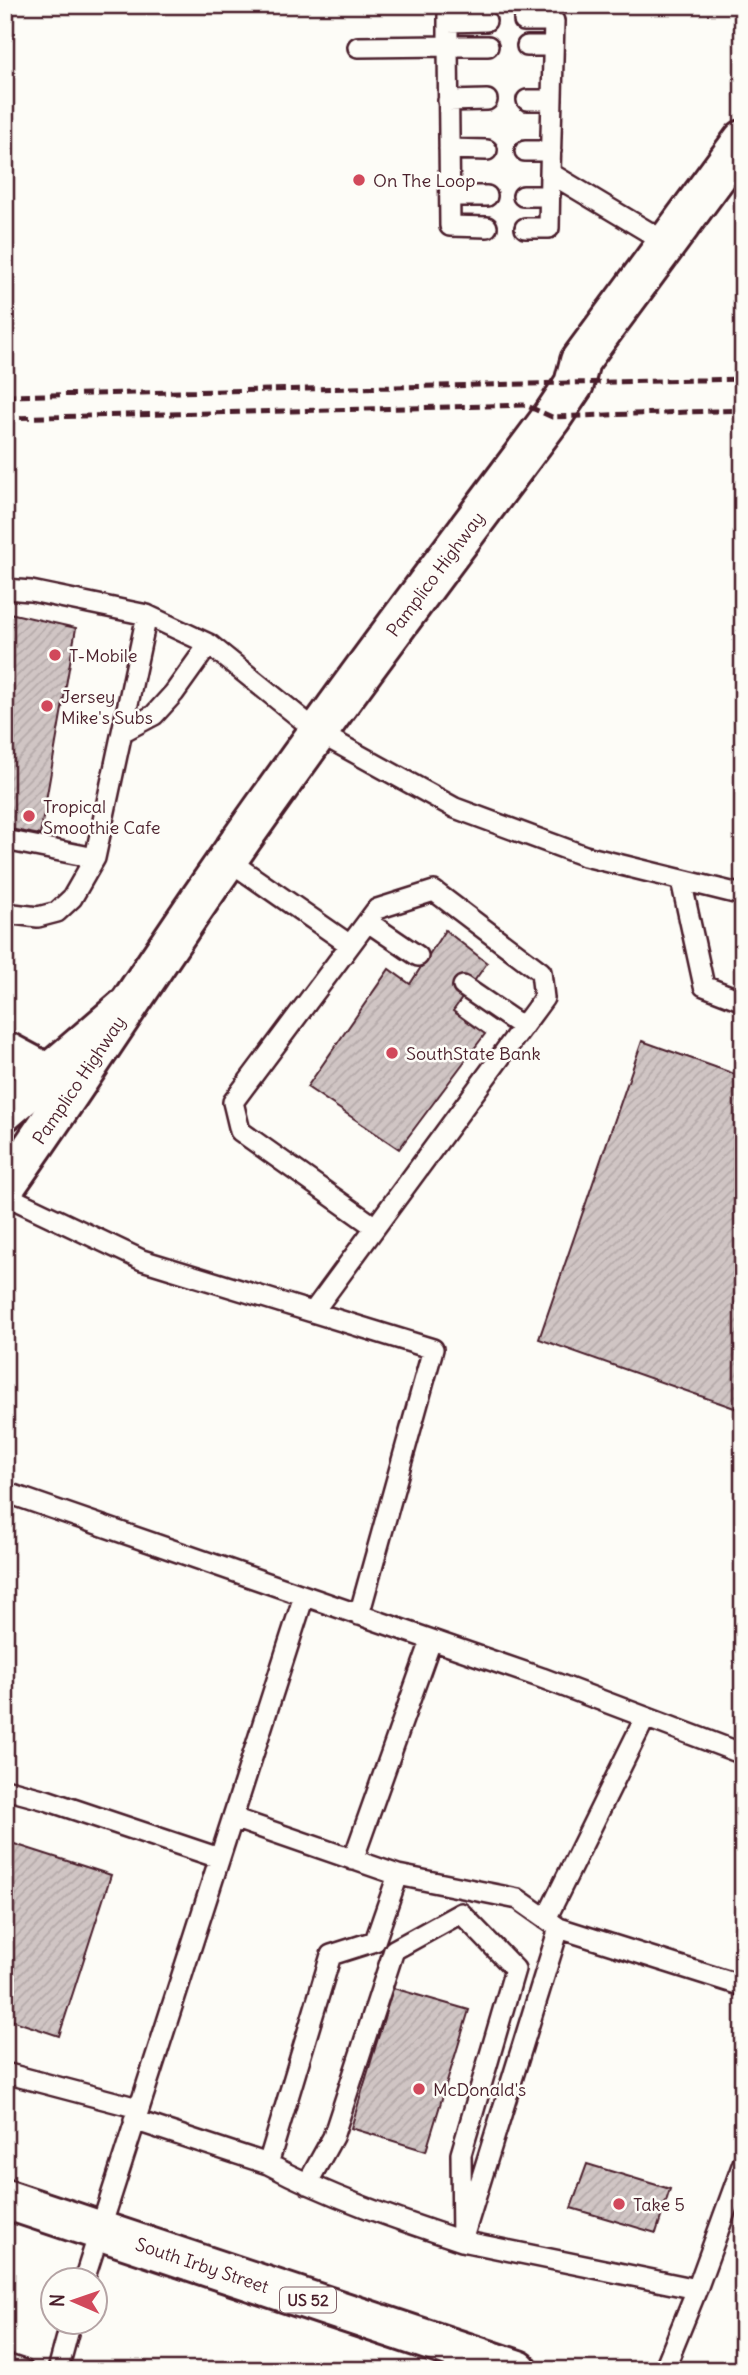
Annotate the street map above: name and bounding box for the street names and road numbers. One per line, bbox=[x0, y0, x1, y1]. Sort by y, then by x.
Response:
street label: Pamplico Highway bbox=[381, 507, 489, 641]
street label: Pamplico Highway bbox=[27, 1011, 130, 1148]
street label: South Irby Street bbox=[133, 2232, 272, 2298]
road number: US 52 bbox=[280, 2288, 336, 2312]

